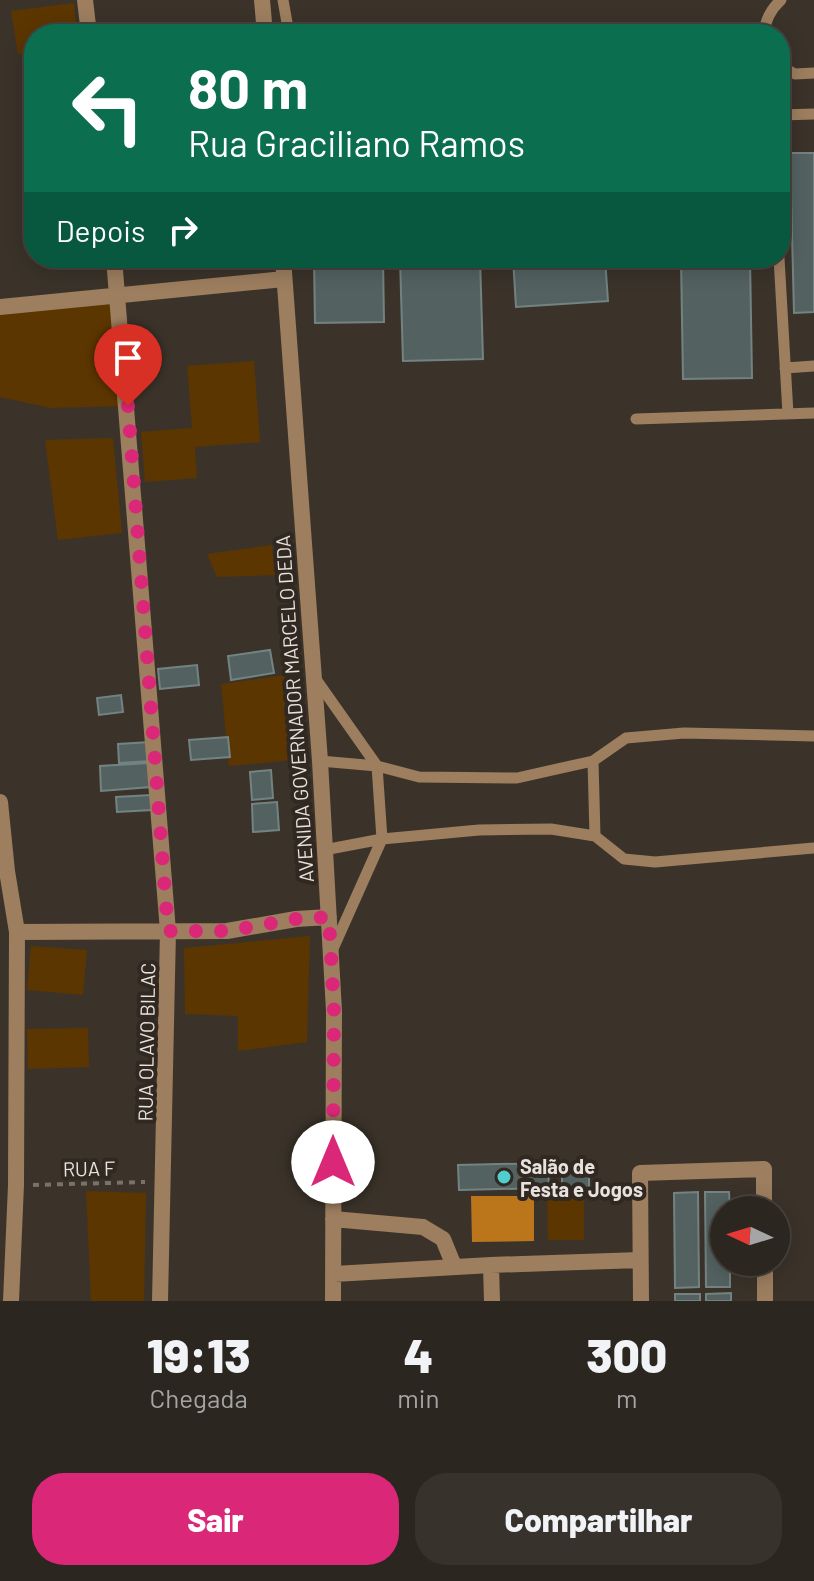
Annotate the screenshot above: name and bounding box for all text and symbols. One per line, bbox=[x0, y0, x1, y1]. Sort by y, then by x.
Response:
text: 80 m bbox=[188, 53, 308, 120]
icon: left bbox=[56, 56, 160, 160]
text: Rua Graciliano Ramos bbox=[188, 121, 525, 164]
icon: right bbox=[161, 208, 205, 252]
text: Depois bbox=[56, 212, 145, 248]
pin bbox=[94, 324, 162, 406]
icon: arrive bbox=[106, 336, 150, 380]
street label: AVENIDA GOVERNADOR MARCELO DEDA bbox=[270, 535, 318, 883]
street label: RUA OLAVO BILAC bbox=[133, 962, 159, 1122]
position arrow bbox=[291, 1120, 375, 1204]
place label: Salão de Festa e Jogos bbox=[520, 1154, 643, 1201]
street label: RUA F bbox=[63, 1156, 115, 1180]
marker: Salão de Festa e Jogos bbox=[495, 1168, 513, 1186]
north arrow bbox=[710, 1196, 790, 1276]
map controls bbox=[710, 1196, 790, 1276]
text: 19:13 bbox=[147, 1325, 251, 1383]
text: 4 bbox=[403, 1325, 433, 1383]
text: 300 bbox=[586, 1325, 667, 1383]
text: Chegada bbox=[150, 1382, 248, 1413]
text: min bbox=[397, 1382, 439, 1413]
text: m bbox=[616, 1382, 637, 1413]
button: Sair bbox=[32, 1473, 399, 1565]
button: Compartilhar bbox=[415, 1473, 782, 1565]

